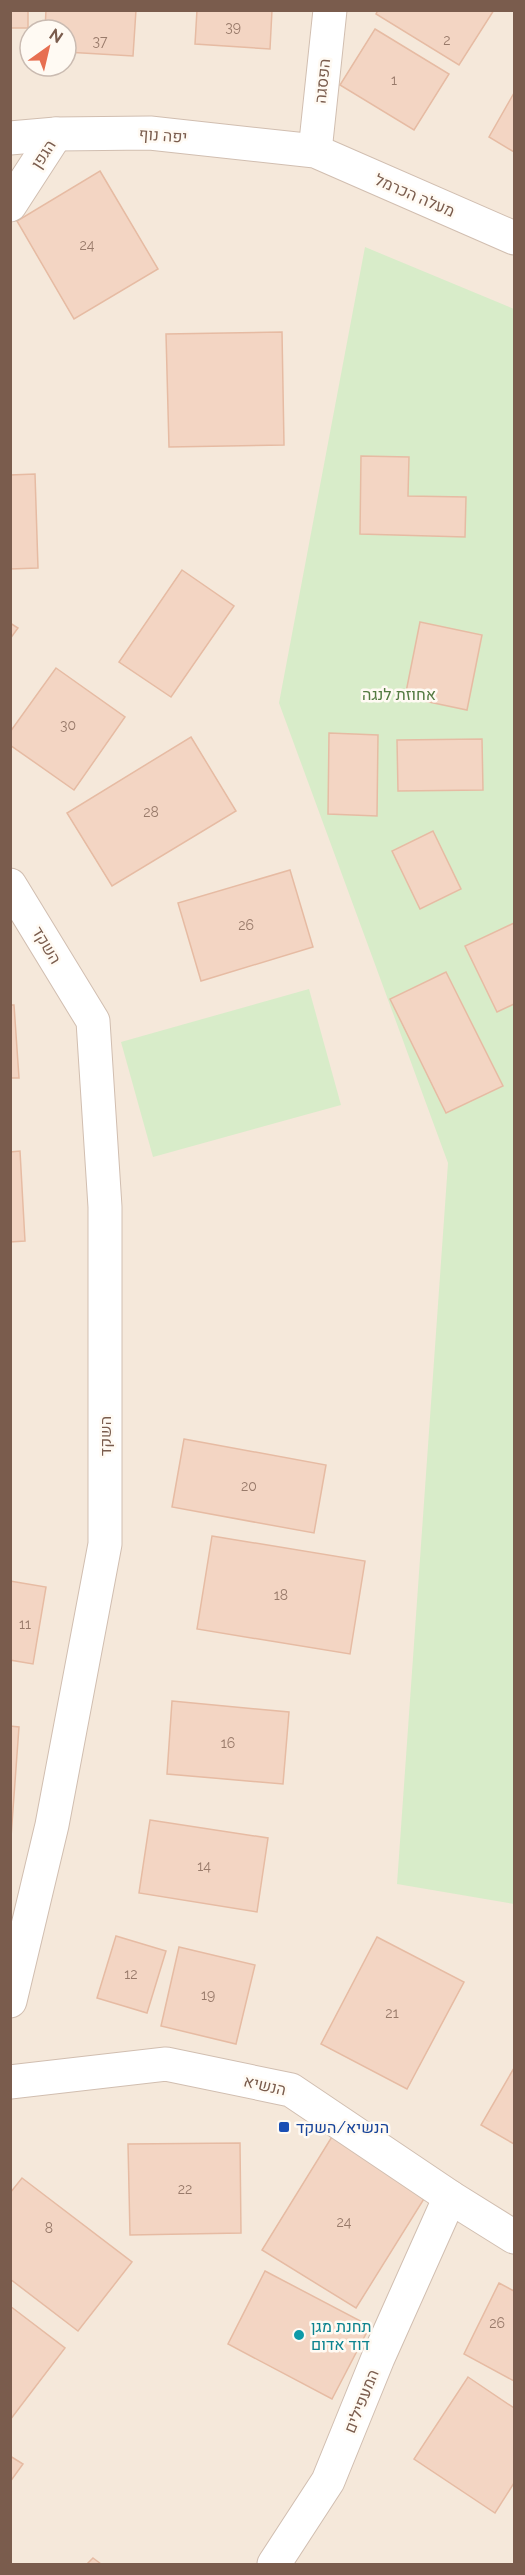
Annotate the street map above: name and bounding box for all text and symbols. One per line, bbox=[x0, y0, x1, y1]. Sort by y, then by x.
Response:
north arrow bbox=[18, 18, 78, 78]
house number: 39 bbox=[225, 19, 241, 35]
text: N bbox=[46, 25, 66, 47]
house number: 2 bbox=[443, 32, 451, 48]
house number: 37 bbox=[93, 33, 108, 49]
street label: הפסגה bbox=[311, 58, 334, 105]
house number: 1 bbox=[391, 72, 397, 88]
street label: יפה נוף bbox=[138, 124, 188, 147]
street label: הגפן bbox=[27, 136, 60, 172]
street label: מעלה הכרמל bbox=[372, 170, 458, 221]
house number: 24 bbox=[80, 237, 95, 253]
park label: אחוזת לנגה bbox=[362, 685, 436, 704]
house number: 30 bbox=[60, 717, 76, 733]
house number: 28 bbox=[143, 804, 159, 820]
house number: 26 bbox=[238, 917, 254, 933]
street label: השקד bbox=[28, 923, 65, 967]
street label: השקד bbox=[96, 1416, 115, 1456]
house number: 20 bbox=[241, 1478, 257, 1494]
house number: 18 bbox=[274, 1587, 288, 1603]
house number: 11 bbox=[19, 1616, 31, 1632]
house number: 16 bbox=[221, 1735, 235, 1751]
house number: 14 bbox=[197, 1858, 211, 1874]
house number: 12 bbox=[124, 1966, 138, 1982]
house number: 19 bbox=[201, 1987, 215, 2003]
house number: 21 bbox=[385, 2005, 399, 2021]
street label: הנשיא bbox=[242, 2071, 288, 2100]
place label: הנשיא/השקד bbox=[296, 2118, 389, 2137]
marker: הנשיא/השקד bbox=[277, 2120, 291, 2134]
house number: 22 bbox=[178, 2181, 192, 2197]
house number: 24 bbox=[337, 2214, 352, 2230]
house number: 8 bbox=[45, 2220, 53, 2236]
house number: 26 bbox=[489, 2315, 505, 2331]
place label: תחנת מגן דוד אדום bbox=[311, 2317, 372, 2354]
marker: תחנת מגן דוד אדום bbox=[292, 2328, 306, 2342]
street label: המעפילים bbox=[340, 2367, 383, 2436]

